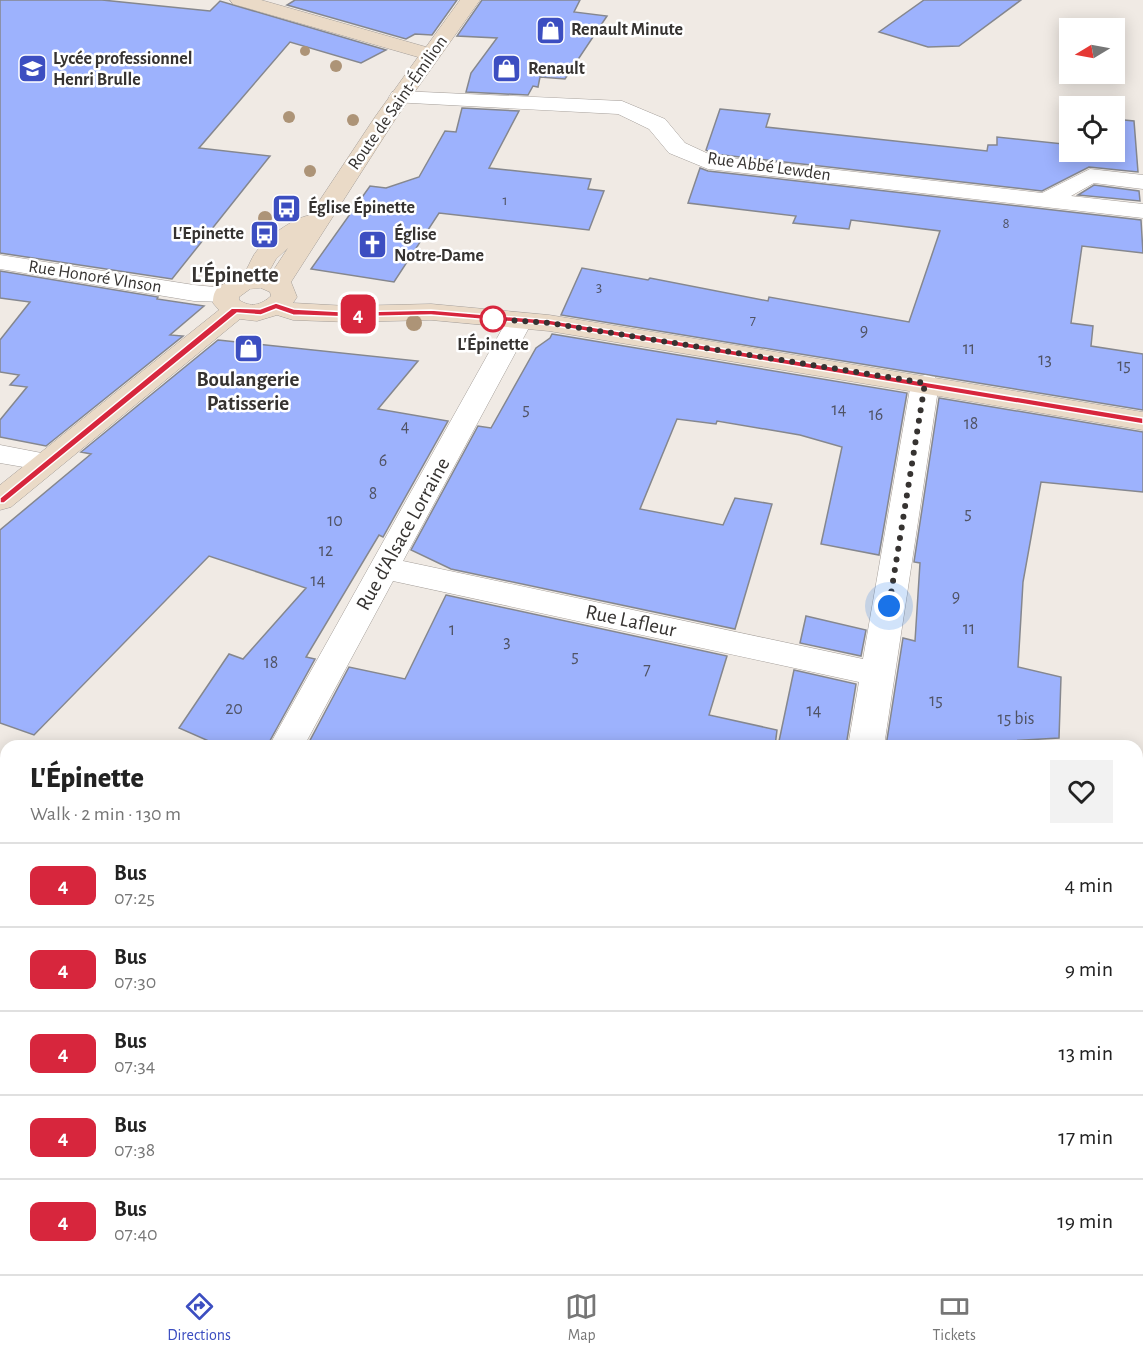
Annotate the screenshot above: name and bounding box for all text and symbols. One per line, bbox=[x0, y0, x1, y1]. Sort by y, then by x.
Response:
shop icon: Renault Minute bbox=[534, 14, 566, 46]
north arrow bbox=[1059, 18, 1125, 84]
map controls bbox=[1059, 18, 1125, 162]
place label: Renault Minute bbox=[571, 21, 683, 39]
street label: Route de Saint-Émilion bbox=[342, 31, 451, 173]
place label: Lycée professionnel Henri Brulle bbox=[53, 50, 192, 89]
school or university icon: Lycée professionnel Henri Brulle bbox=[16, 53, 48, 85]
shop icon: Renault bbox=[491, 53, 523, 85]
place label: Renault bbox=[528, 60, 585, 78]
button: locate bbox=[1059, 96, 1125, 162]
street label: Rue Abbé Lewden bbox=[706, 149, 832, 185]
bus stop icon: Église Épinette bbox=[271, 192, 303, 224]
house number: 1 bbox=[502, 193, 508, 208]
place label: Église Épinette bbox=[308, 196, 415, 217]
house number: 8 bbox=[1002, 216, 1010, 231]
bus stop icon: L'Epinette bbox=[249, 218, 281, 250]
place label: Église Notre-Dame bbox=[394, 223, 484, 265]
place label: L'Epinette bbox=[173, 225, 244, 243]
church icon: Église Notre-Dame bbox=[357, 229, 389, 261]
street label: Rue Honoré VInson bbox=[27, 258, 163, 296]
district label: L'Épinette bbox=[191, 261, 279, 286]
house number: 3 bbox=[596, 280, 602, 295]
line badge: 4 bbox=[338, 294, 378, 334]
text: 4 bbox=[353, 304, 363, 325]
marker: L'Épinette bbox=[480, 306, 506, 332]
house number: 7 bbox=[750, 313, 756, 328]
house number: 9 bbox=[860, 322, 868, 340]
shop icon: Boulangerie Patisserie bbox=[232, 332, 264, 364]
place label: L'Épinette bbox=[457, 333, 529, 354]
house number: 11 bbox=[963, 340, 975, 358]
house number: 13 bbox=[1038, 351, 1052, 369]
house number: 15 bbox=[1117, 357, 1131, 375]
place label: Boulangerie Patisserie bbox=[196, 369, 300, 414]
house number: 5 bbox=[522, 401, 530, 419]
house number: 14 bbox=[832, 401, 847, 419]
house number: 16 bbox=[869, 406, 883, 424]
house number: 18 bbox=[964, 415, 978, 433]
house number: 4 bbox=[401, 418, 410, 436]
house number: 6 bbox=[379, 452, 387, 470]
street label: Rue d'Alsace Lorraine bbox=[352, 454, 454, 614]
house number: 8 bbox=[369, 485, 377, 503]
house number: 5 bbox=[964, 505, 972, 523]
house number: 10 bbox=[327, 512, 343, 530]
house number: 12 bbox=[319, 542, 333, 560]
house number: 14 bbox=[311, 572, 326, 590]
house number: 9 bbox=[952, 588, 960, 606]
your location bbox=[874, 591, 904, 621]
street label: Rue Lafleur bbox=[584, 601, 678, 641]
house number: 11 bbox=[963, 620, 975, 638]
house number: 1 bbox=[449, 621, 455, 639]
house number: 3 bbox=[503, 633, 511, 651]
house number: 5 bbox=[571, 648, 579, 666]
house number: 18 bbox=[264, 654, 278, 672]
house number: 7 bbox=[643, 661, 651, 679]
house number: 15 bbox=[929, 692, 943, 710]
house number: 20 bbox=[225, 700, 243, 718]
house number: 14 bbox=[807, 702, 822, 720]
house number: 15 bis bbox=[998, 710, 1034, 728]
button: heart bbox=[1050, 760, 1113, 823]
text: L'Épinette bbox=[30, 765, 144, 793]
text: Walk · 2 min · 130 m bbox=[30, 804, 181, 824]
text: Bus bbox=[114, 862, 147, 884]
text: 4 min bbox=[1065, 874, 1113, 896]
text: 4 bbox=[58, 875, 68, 896]
text: 07:25 bbox=[114, 888, 155, 908]
text: Bus bbox=[114, 946, 147, 968]
text: 9 min bbox=[1065, 958, 1113, 980]
text: 4 bbox=[58, 959, 68, 980]
text: 07:30 bbox=[114, 972, 156, 992]
text: Bus bbox=[114, 1030, 147, 1052]
text: 13 min bbox=[1058, 1042, 1113, 1064]
text: 4 bbox=[58, 1043, 68, 1064]
text: 07:34 bbox=[114, 1056, 155, 1076]
text: Bus bbox=[114, 1114, 147, 1136]
text: 17 min bbox=[1058, 1126, 1113, 1148]
text: 4 bbox=[58, 1127, 68, 1148]
text: 07:38 bbox=[114, 1140, 155, 1160]
text: Bus bbox=[114, 1198, 147, 1220]
text: 19 min bbox=[1057, 1210, 1113, 1232]
text: 4 bbox=[58, 1211, 68, 1232]
text: 07:40 bbox=[114, 1224, 158, 1244]
tab: Directions bbox=[167, 1290, 231, 1345]
tab: Map bbox=[565, 1290, 598, 1345]
tab: Tickets bbox=[933, 1290, 976, 1345]

